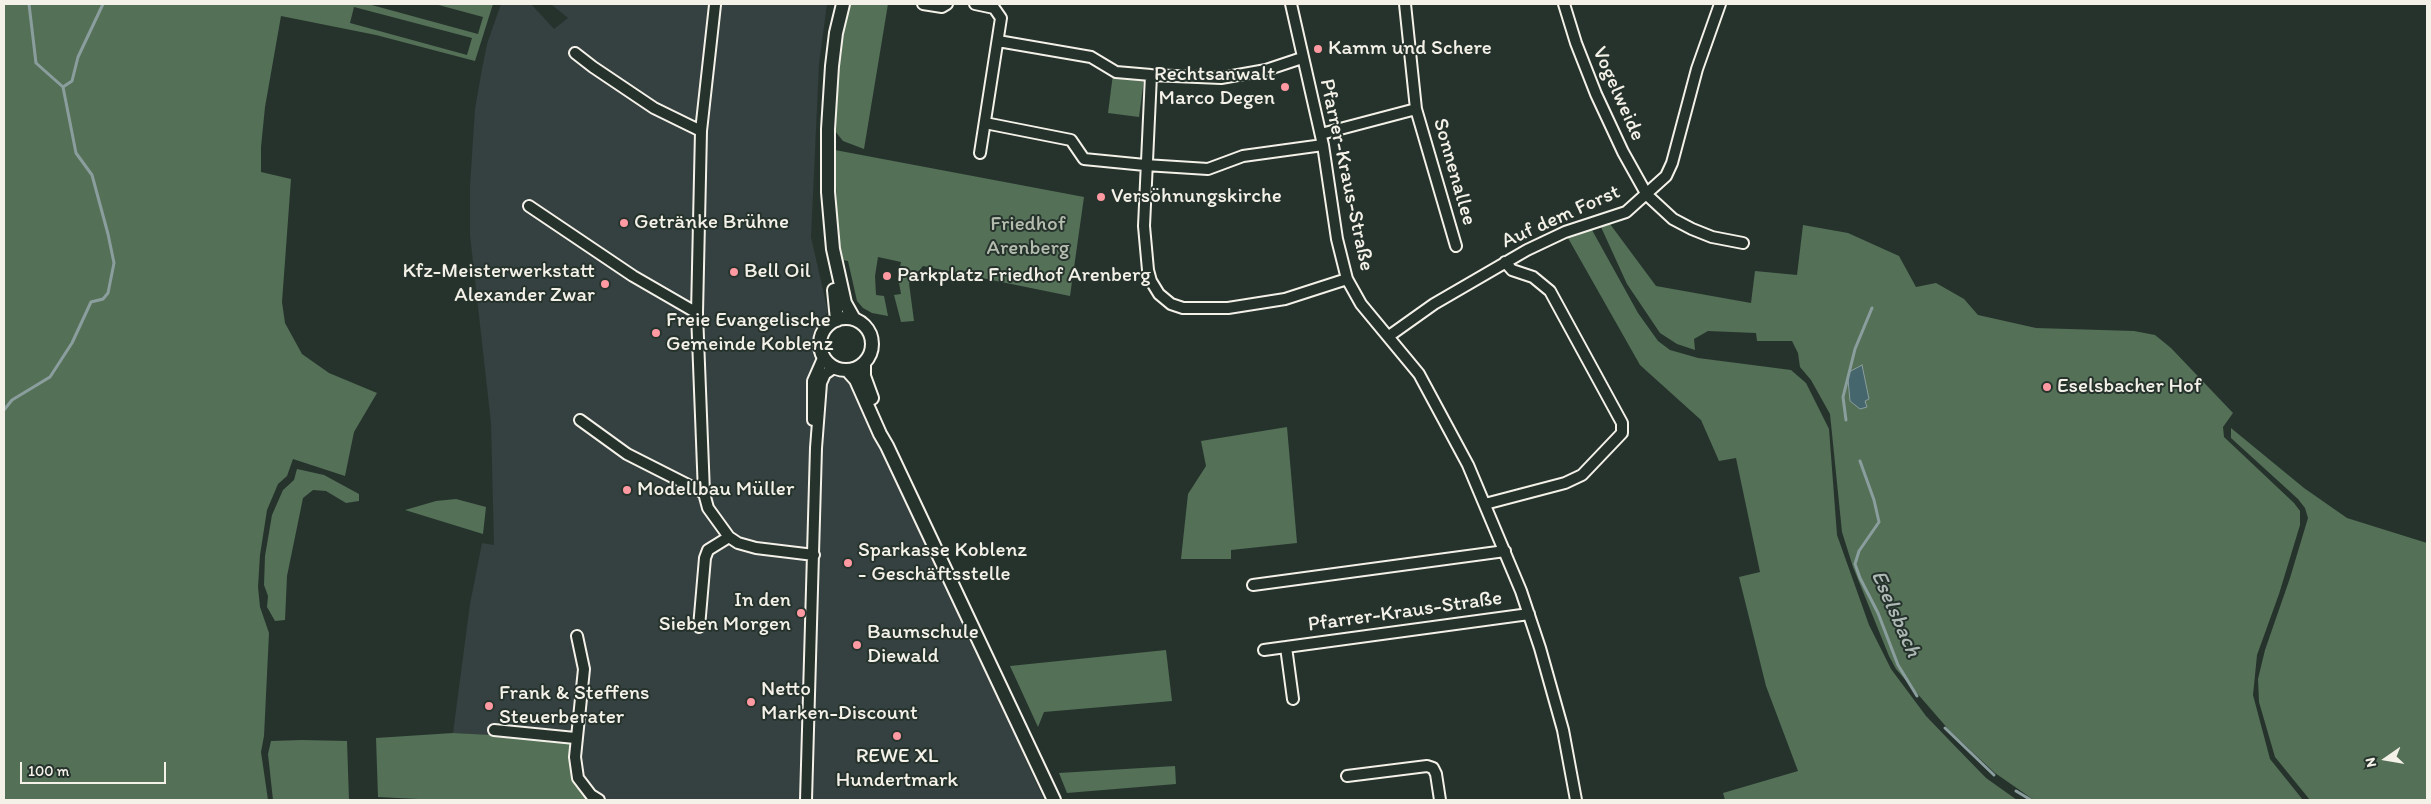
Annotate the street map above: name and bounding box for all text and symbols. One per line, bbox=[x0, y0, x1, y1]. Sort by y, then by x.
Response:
place label: Kamm und Schere bbox=[1328, 36, 1492, 62]
marker: Kamm und Schere bbox=[1312, 43, 1324, 55]
street label: Vogelweide bbox=[1586, 43, 1650, 145]
place label: Rechtsanwalt Marco Degen bbox=[1154, 62, 1275, 112]
street label: Pfarrer-Kraus-Straße bbox=[1313, 76, 1379, 274]
marker: Rechtsanwalt Marco Degen bbox=[1279, 81, 1291, 93]
street label: Sonnenallee bbox=[1427, 116, 1481, 228]
street label: Auf dem Forst bbox=[1498, 180, 1624, 254]
place label: Versöhnungskirche bbox=[1111, 184, 1282, 210]
marker: Versöhnungskirche bbox=[1095, 191, 1107, 203]
place label: Getränke Brühne bbox=[634, 210, 789, 236]
park label: Friedhof Arenberg bbox=[987, 212, 1069, 262]
marker: Getränke Brühne bbox=[618, 217, 630, 229]
place label: Kfz-Meisterwerkstatt Alexander Zwar bbox=[402, 259, 595, 309]
place label: Bell Oil bbox=[744, 259, 811, 285]
place label: Parkplatz Friedhof Arenberg bbox=[897, 263, 1151, 289]
marker: Bell Oil bbox=[728, 266, 740, 278]
marker: Parkplatz Friedhof Arenberg bbox=[881, 270, 893, 282]
marker: Kfz-Meisterwerkstatt Alexander Zwar bbox=[599, 278, 611, 290]
place label: Freie Evangelische Gemeinde Koblenz bbox=[666, 308, 833, 358]
marker: Freie Evangelische Gemeinde Koblenz bbox=[650, 327, 662, 339]
place label: Eselsbacher Hof bbox=[2057, 374, 2202, 400]
marker: Eselsbacher Hof bbox=[2041, 381, 2053, 393]
place label: Modellbau Müller bbox=[637, 477, 794, 503]
marker: Modellbau Müller bbox=[621, 484, 633, 496]
place label: Sparkasse Koblenz - Geschäftsstelle bbox=[858, 538, 1027, 588]
marker: Sparkasse Koblenz - Geschäftsstelle bbox=[842, 557, 854, 569]
water label: Eselsbach bbox=[1864, 566, 1926, 662]
street label: Pfarrer-Kraus-Straße bbox=[1306, 586, 1504, 638]
place label: In den Sieben Morgen bbox=[659, 588, 791, 638]
marker: In den Sieben Morgen bbox=[795, 607, 807, 619]
place label: Baumschule Diewald bbox=[867, 620, 979, 670]
marker: Baumschule Diewald bbox=[851, 639, 863, 651]
place label: Netto Marken-Discount bbox=[761, 677, 918, 727]
place label: Frank & Steffens Steuerberater bbox=[499, 681, 650, 731]
marker: Netto Marken-Discount bbox=[745, 696, 757, 708]
marker: Frank & Steffens Steuerberater bbox=[483, 700, 495, 712]
marker: REWE XL Hundertmark bbox=[891, 730, 903, 742]
north arrow bbox=[2361, 734, 2411, 784]
place label: REWE XL Hundertmark bbox=[836, 744, 958, 794]
scale bar bbox=[22, 752, 169, 784]
text: N bbox=[2362, 756, 2380, 769]
text: 100 m bbox=[28, 762, 69, 780]

